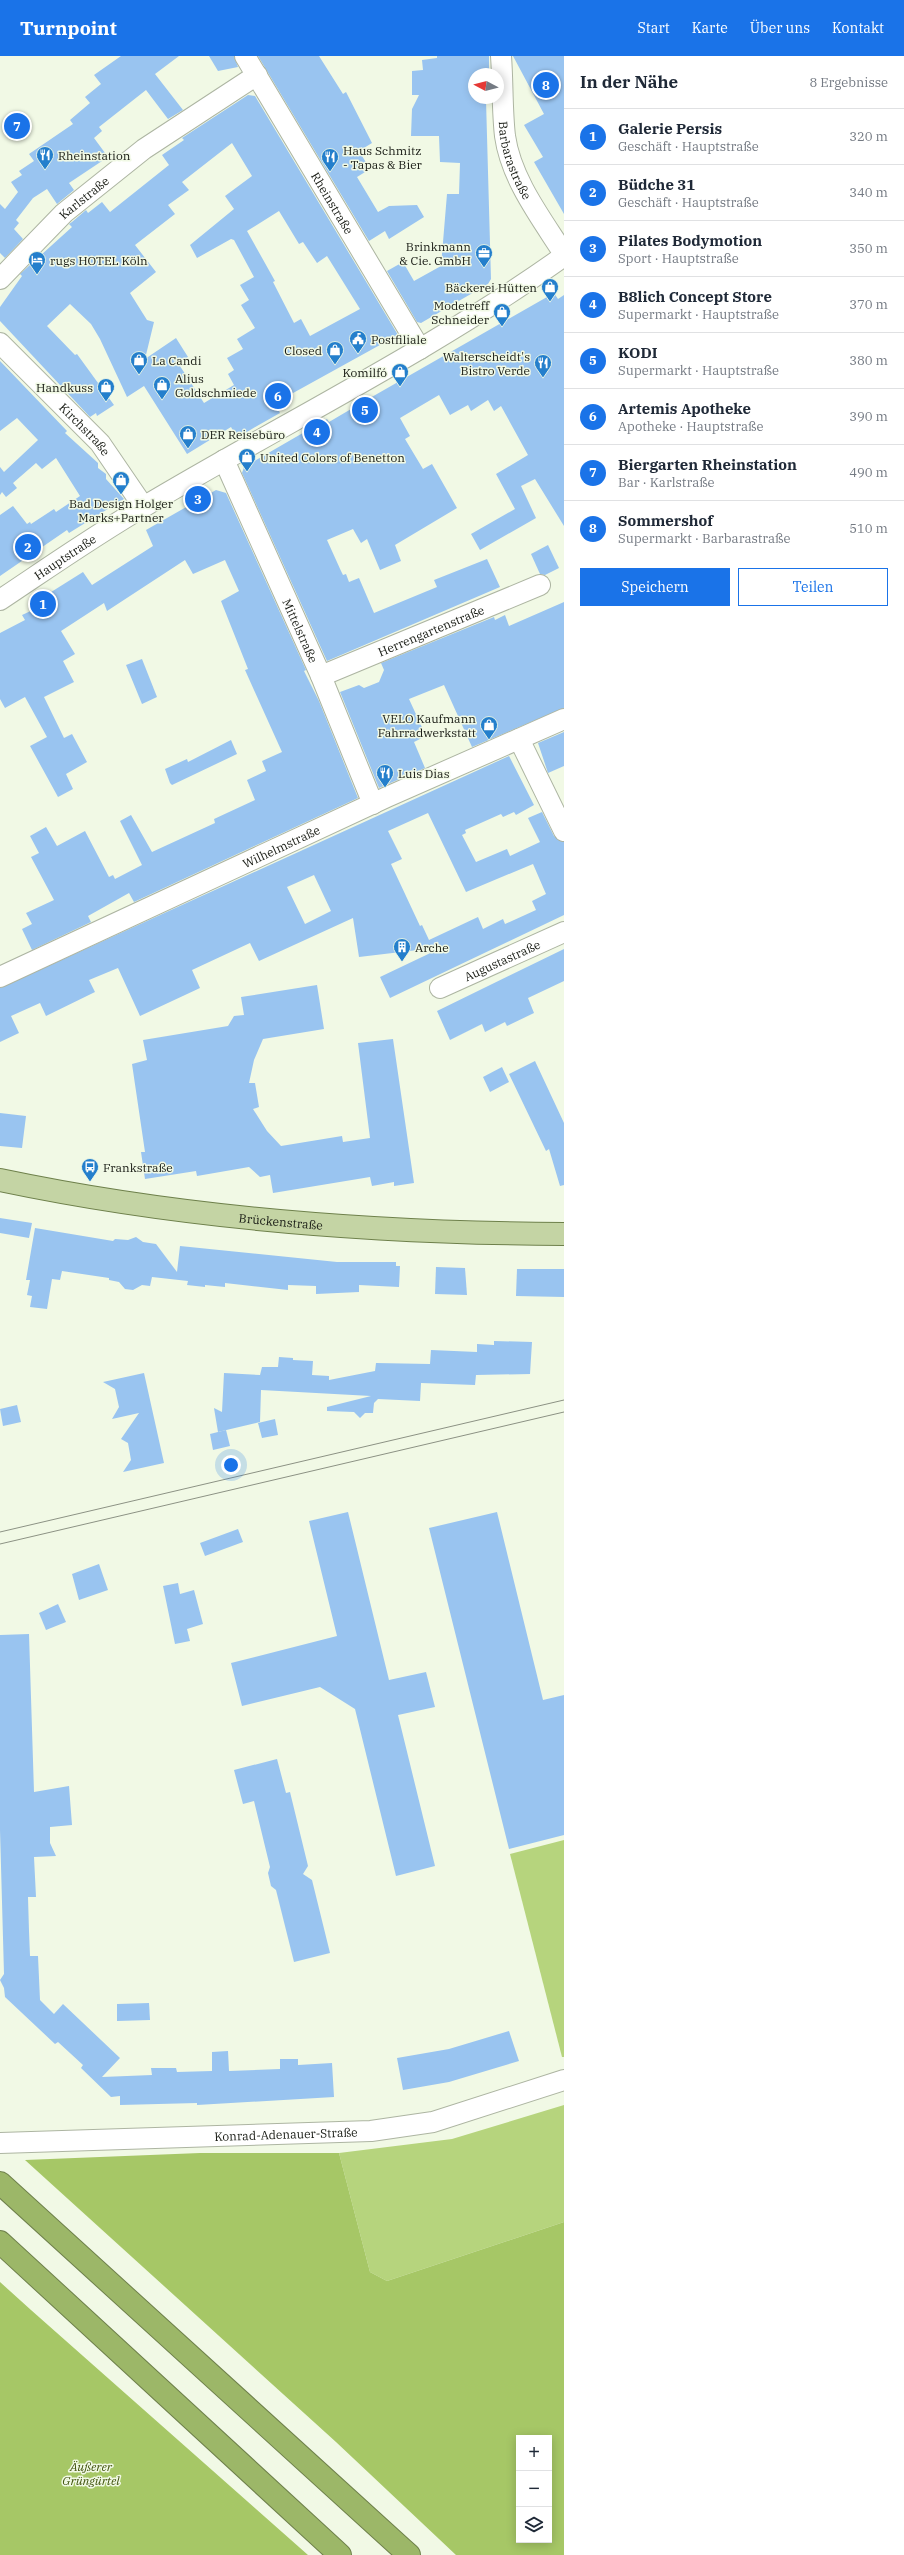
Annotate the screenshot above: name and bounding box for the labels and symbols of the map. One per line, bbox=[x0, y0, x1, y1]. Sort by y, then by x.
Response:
north arrow bbox=[468, 68, 504, 104]
pin: 8 bbox=[533, 70, 559, 100]
pin: 7 bbox=[4, 111, 30, 141]
street label: Barbarastraße bbox=[496, 121, 535, 202]
place label: Haus Schmitz - Tapas & Bier bbox=[343, 143, 423, 172]
restaurant icon: Rheinstation bbox=[35, 145, 55, 170]
restaurant icon: Haus Schmitz - Tapas & Bier bbox=[320, 147, 340, 172]
place label: Rheinstation bbox=[58, 148, 131, 163]
street label: Rheinstraße bbox=[308, 169, 357, 237]
street label: Karlstraße bbox=[55, 173, 112, 222]
place label: Brinkmann & Cie. GmbH bbox=[399, 239, 471, 268]
office icon: Brinkmann & Cie. GmbH bbox=[474, 243, 494, 268]
hotel icon: rugs HOTEL Köln bbox=[27, 250, 47, 275]
place label: rugs HOTEL Köln bbox=[50, 253, 148, 268]
shop icon: Bäckerei Hütten bbox=[540, 277, 560, 302]
place label: Bäckerei Hütten bbox=[445, 280, 537, 295]
place label: Modetreff Schneider bbox=[431, 298, 490, 327]
shop icon: Modetreff Schneider bbox=[492, 302, 512, 327]
public building icon: Postfiliale bbox=[348, 329, 368, 354]
place label: Postfiliale bbox=[371, 332, 427, 347]
shop icon: Closed bbox=[325, 340, 345, 365]
place label: Closed bbox=[284, 343, 322, 358]
place label: Walterscheidt's Bistro Verde bbox=[443, 349, 530, 378]
shop icon: La Candi bbox=[129, 350, 149, 375]
place label: La Candi bbox=[152, 353, 202, 368]
restaurant icon: Walterscheidt's Bistro Verde bbox=[533, 353, 553, 378]
shop icon: Komilfó bbox=[390, 362, 410, 387]
place label: Komilfó bbox=[342, 365, 387, 380]
place label: Alius Goldschmiede bbox=[175, 371, 256, 400]
shop icon: Alius Goldschmiede bbox=[152, 375, 172, 400]
shop icon: Handkuss bbox=[96, 377, 116, 402]
place label: Handkuss bbox=[36, 380, 93, 395]
pin: 6 bbox=[265, 381, 291, 411]
pin: 5 bbox=[352, 395, 378, 425]
street label: Kirchstraße bbox=[56, 399, 114, 458]
pin: 4 bbox=[304, 417, 330, 447]
shop icon: DER Reisebüro bbox=[178, 424, 198, 449]
place label: DER Reisebüro bbox=[201, 427, 285, 442]
shop icon: United Colors of Benetton bbox=[237, 447, 257, 472]
place label: United Colors of Benetton bbox=[260, 450, 405, 465]
shop icon: Bad Design Holger Marks+Partner bbox=[111, 470, 131, 495]
pin: 3 bbox=[185, 484, 211, 514]
place label: Bad Design Holger Marks+Partner bbox=[69, 496, 174, 525]
street label: Hauptstraße bbox=[31, 531, 99, 583]
pin: 2 bbox=[15, 532, 41, 562]
pin: 1 bbox=[30, 589, 56, 619]
street label: Mittelstraße bbox=[280, 596, 322, 665]
street label: Herrengartenstraße bbox=[376, 602, 486, 659]
place label: VELO Kaufmann Fahrradwerkstatt bbox=[378, 711, 476, 740]
shop icon: VELO Kaufmann Fahrradwerkstatt bbox=[479, 715, 499, 740]
restaurant icon: Luis Dias bbox=[375, 763, 395, 788]
place label: Luis Dias bbox=[398, 766, 450, 781]
street label: Wilhelmstraße bbox=[240, 822, 322, 871]
street label: Augustastraße bbox=[461, 936, 542, 984]
building icon: Arche bbox=[392, 937, 412, 962]
place label: Arche bbox=[415, 940, 449, 955]
bus stop icon: Frankstraße bbox=[80, 1157, 100, 1182]
place label: Frankstraße bbox=[103, 1160, 173, 1175]
street label: Brückenstraße bbox=[238, 1210, 323, 1232]
your location bbox=[221, 1455, 241, 1475]
street label: Konrad-Adenauer-Straße bbox=[214, 2124, 358, 2144]
park label: Äußerer Grüngürtel bbox=[62, 2459, 120, 2488]

